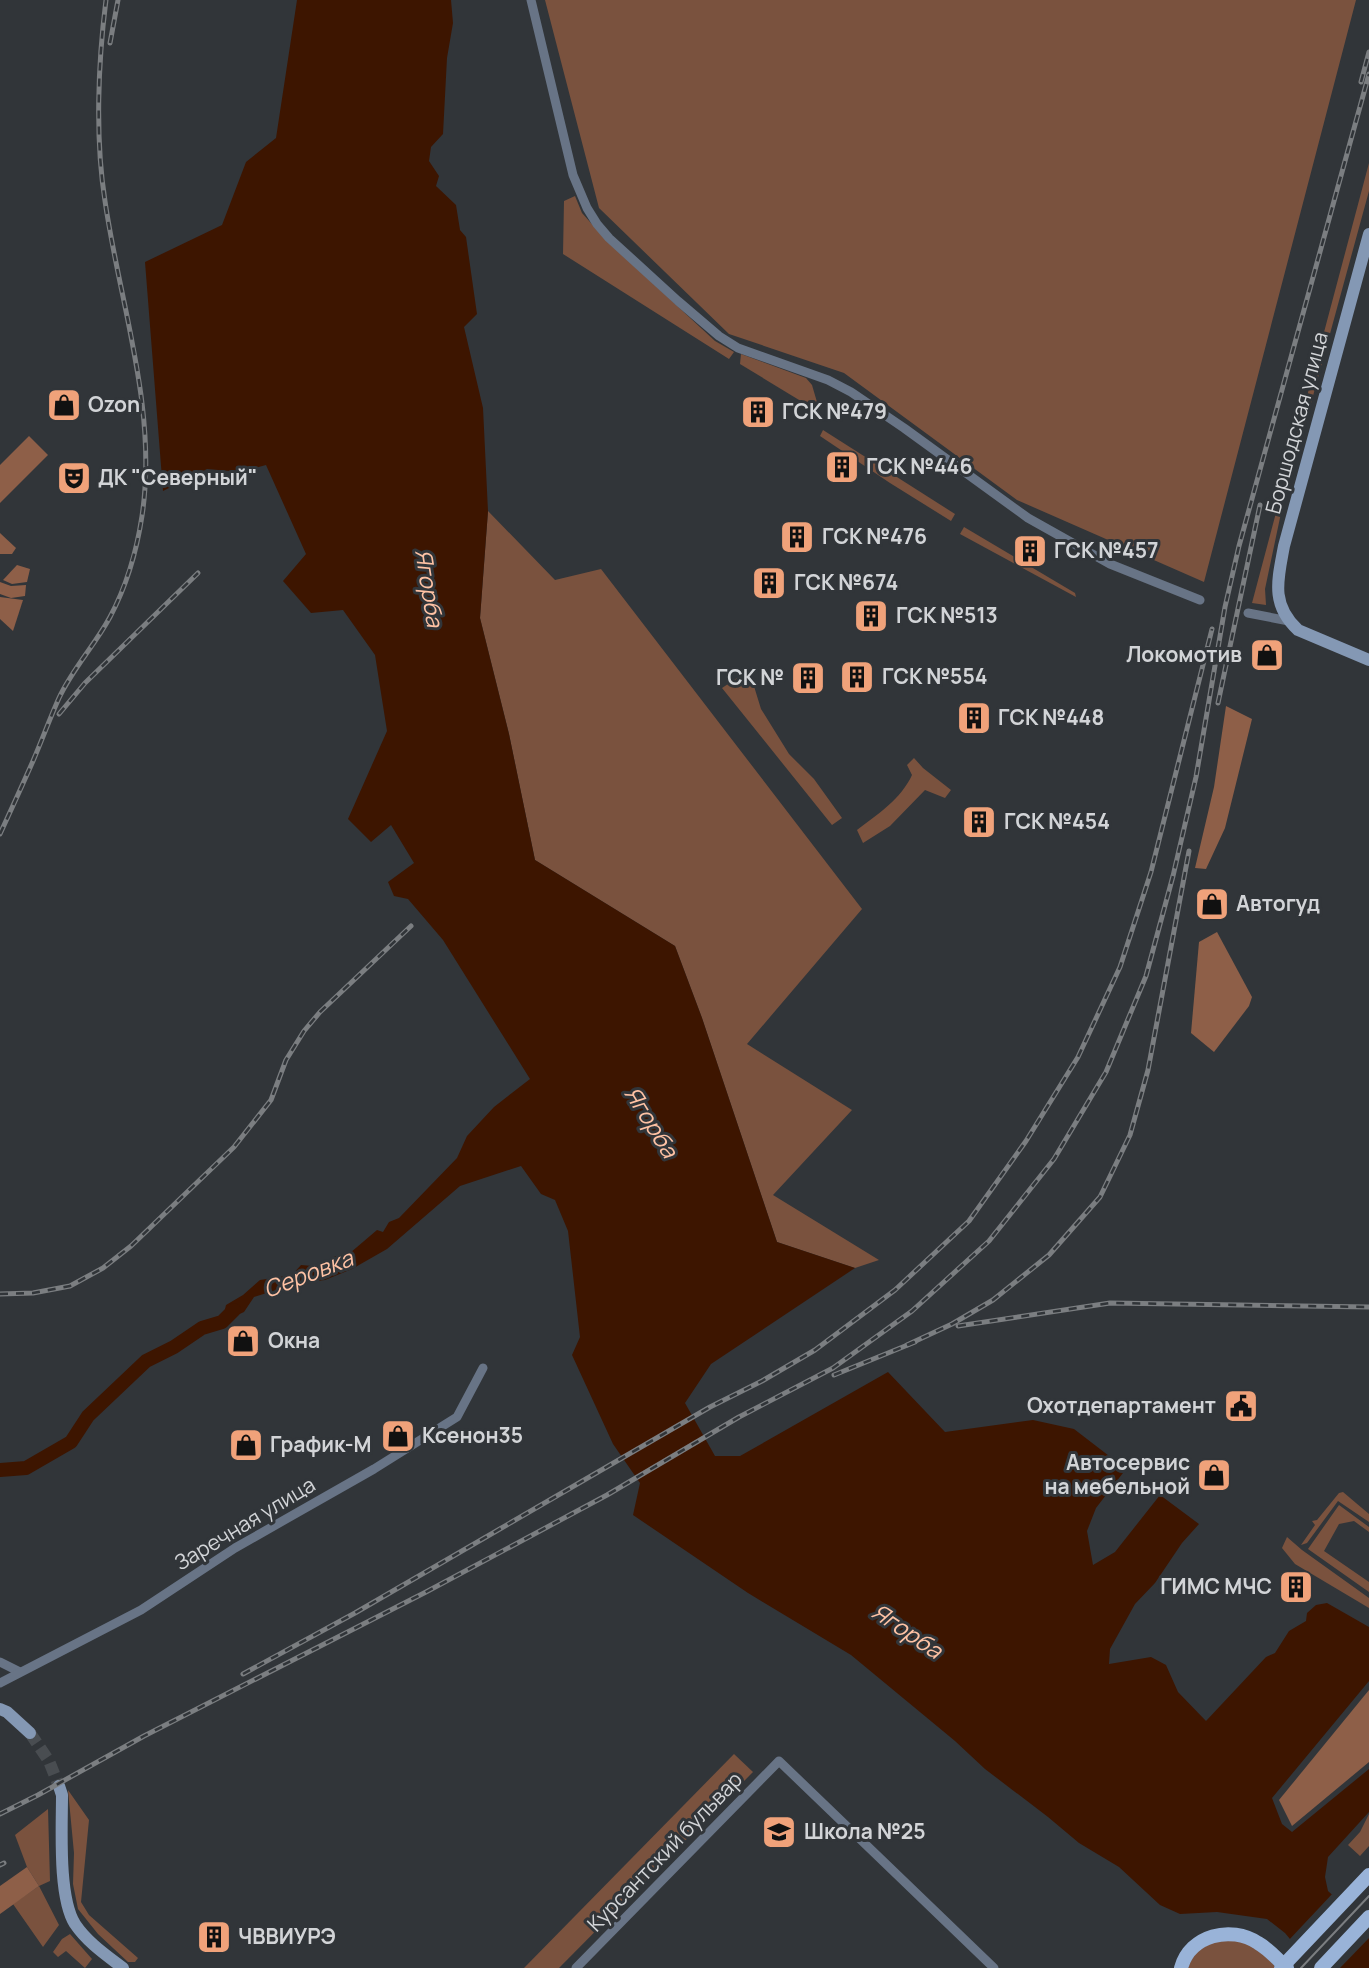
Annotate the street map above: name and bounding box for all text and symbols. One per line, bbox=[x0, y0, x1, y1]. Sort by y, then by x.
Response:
street label: Боршодская улица bbox=[1258, 329, 1334, 517]
shop icon: Ozon bbox=[45, 386, 83, 424]
place label: Ozon bbox=[88, 390, 140, 418]
building icon: ГСК №479 bbox=[739, 393, 777, 431]
place label: ГСК №479 bbox=[782, 397, 887, 425]
building icon: ГСК №446 bbox=[823, 448, 861, 486]
place label: ГСК №446 bbox=[866, 452, 972, 480]
theatre icon: ДК "Северный" bbox=[55, 459, 93, 497]
place label: ДК "Северный" bbox=[98, 463, 258, 491]
building icon: ГСК №476 bbox=[778, 518, 816, 556]
place label: ГСК №476 bbox=[822, 522, 927, 550]
building icon: ГСК №457 bbox=[1011, 532, 1049, 570]
place label: ГСК №457 bbox=[1054, 536, 1158, 564]
water label: Ягорба bbox=[408, 547, 452, 630]
building icon: ГСК №674 bbox=[750, 564, 788, 602]
place label: ГСК №674 bbox=[794, 568, 898, 596]
building icon: ГСК №513 bbox=[852, 597, 890, 635]
place label: ГСК №513 bbox=[896, 601, 998, 629]
shop icon: Локомотив bbox=[1248, 636, 1286, 674]
place label: Локомотив bbox=[1126, 640, 1242, 668]
building icon: ГСК №554 bbox=[838, 658, 876, 696]
building icon: ГСК № bbox=[789, 659, 827, 697]
place label: ГСК №554 bbox=[882, 662, 987, 690]
place label: ГСК № bbox=[716, 663, 784, 691]
building icon: ГСК №448 bbox=[955, 699, 993, 737]
place label: ГСК №448 bbox=[998, 703, 1104, 731]
building icon: ГСК №454 bbox=[960, 803, 998, 841]
place label: ГСК №454 bbox=[1004, 807, 1110, 835]
shop icon: Автогуд bbox=[1193, 885, 1231, 923]
place label: Автогуд bbox=[1236, 889, 1320, 917]
water label: Ягорба bbox=[618, 1080, 687, 1164]
water label: Серовка bbox=[258, 1241, 358, 1305]
shop icon: Окна bbox=[224, 1322, 262, 1360]
place label: Окна bbox=[268, 1326, 320, 1354]
public building icon: Охотдепартамент bbox=[1222, 1387, 1260, 1425]
place label: Охотдепартамент bbox=[1027, 1391, 1216, 1419]
shop icon: Ксенон35 bbox=[379, 1417, 417, 1455]
place label: Ксенон35 bbox=[422, 1421, 523, 1449]
shop icon: График-М bbox=[227, 1426, 265, 1464]
place label: График-М bbox=[270, 1430, 371, 1458]
place label: Автосервис на мебельной bbox=[1044, 1448, 1190, 1500]
shop icon: Автосервис на мебельной bbox=[1195, 1456, 1233, 1494]
street label: Заречная улица bbox=[169, 1470, 320, 1576]
building icon: ГИМС МЧС bbox=[1277, 1568, 1315, 1606]
place label: ГИМС МЧС bbox=[1160, 1572, 1272, 1600]
water label: Ягорба bbox=[866, 1595, 950, 1666]
street label: Курсантский бульвар bbox=[581, 1765, 748, 1937]
school or university icon: Школа №25 bbox=[760, 1813, 798, 1851]
place label: Школа №25 bbox=[804, 1817, 926, 1845]
building icon: ЧВВИУРЭ bbox=[195, 1918, 233, 1956]
place label: ЧВВИУРЭ bbox=[238, 1922, 336, 1950]

